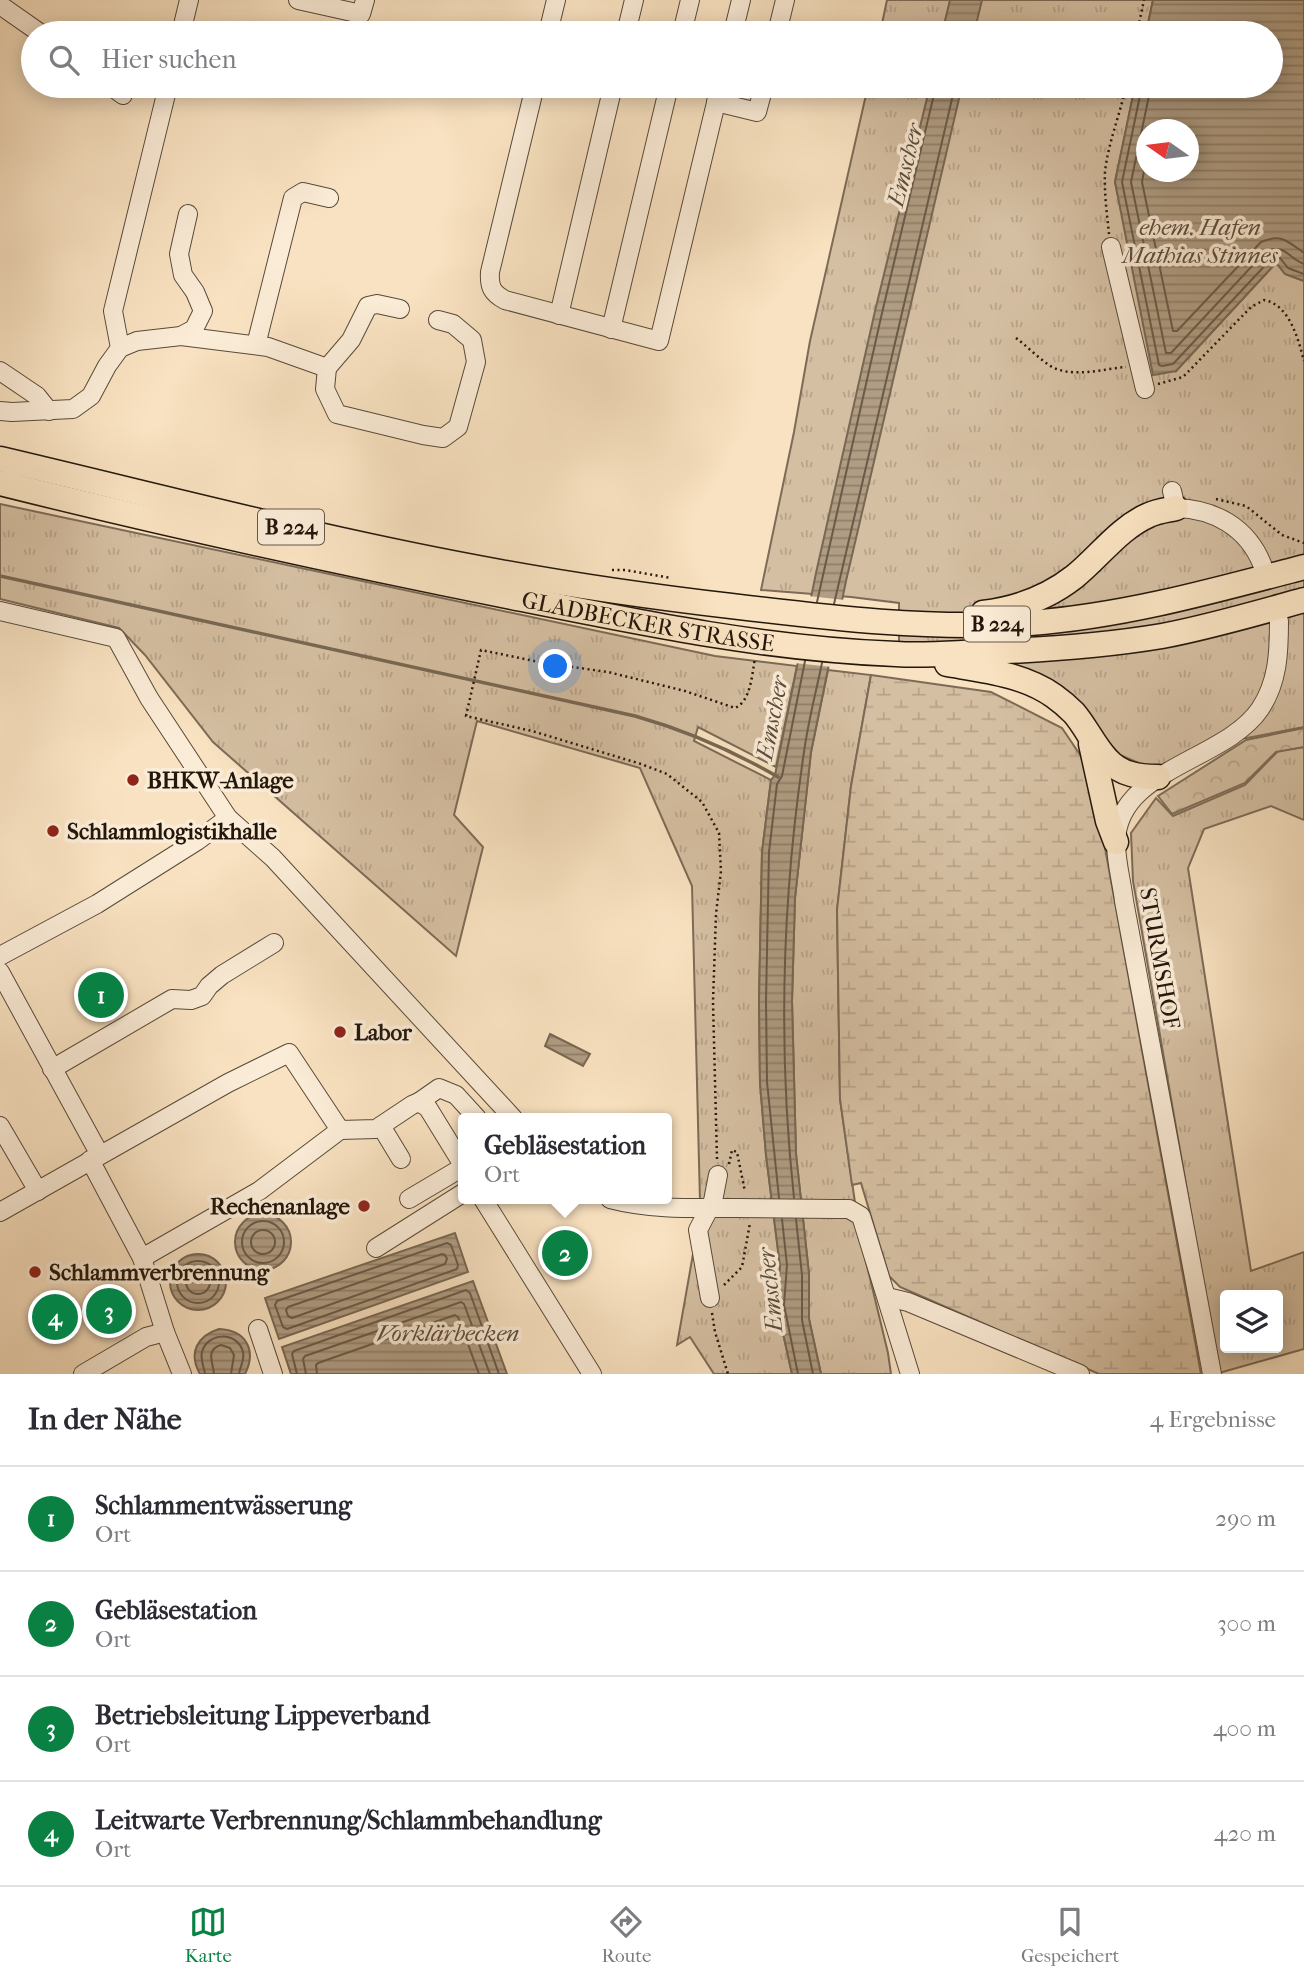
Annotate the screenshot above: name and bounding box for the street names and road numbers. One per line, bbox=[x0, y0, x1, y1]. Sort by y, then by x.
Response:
road number: B 224 bbox=[258, 510, 324, 544]
street label: GLADBECKER STRASSE bbox=[519, 586, 776, 658]
road number: B 224 bbox=[964, 606, 1030, 642]
street label: STURMSHOF bbox=[1134, 885, 1185, 1031]

